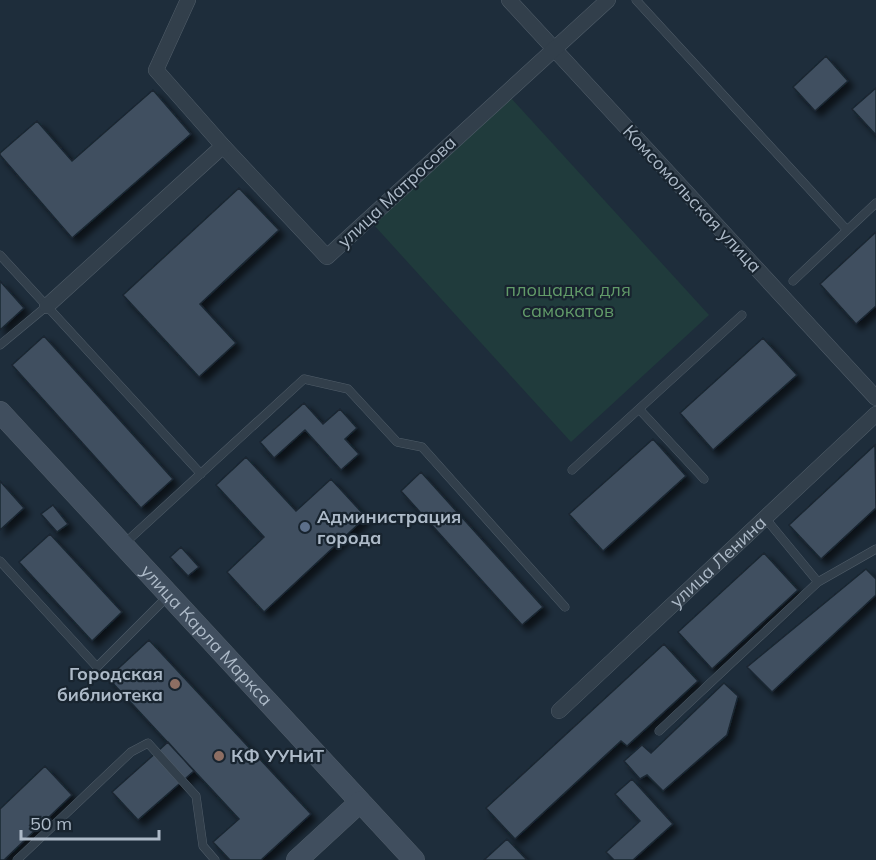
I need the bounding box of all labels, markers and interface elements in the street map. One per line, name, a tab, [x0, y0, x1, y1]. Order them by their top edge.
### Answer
street label: Комсомольская улица	[618, 120, 767, 277]
street label: улица Матросова	[333, 131, 461, 252]
park label: площадка для самокатов	[505, 278, 631, 322]
place label: Администрация города	[317, 505, 461, 549]
street label: улица Ленина	[665, 511, 771, 612]
marker: Администрация города	[298, 520, 312, 534]
street label: улица Карла Маркса	[136, 559, 278, 710]
place label: Городская библиотека	[57, 662, 163, 706]
marker: Городская библиотека	[168, 677, 182, 691]
place label: КФ УУНиТ	[231, 744, 324, 767]
marker: КФ УУНиТ	[212, 749, 226, 763]
scale bar	[21, 803, 159, 841]
text: 50 m	[30, 812, 72, 835]

